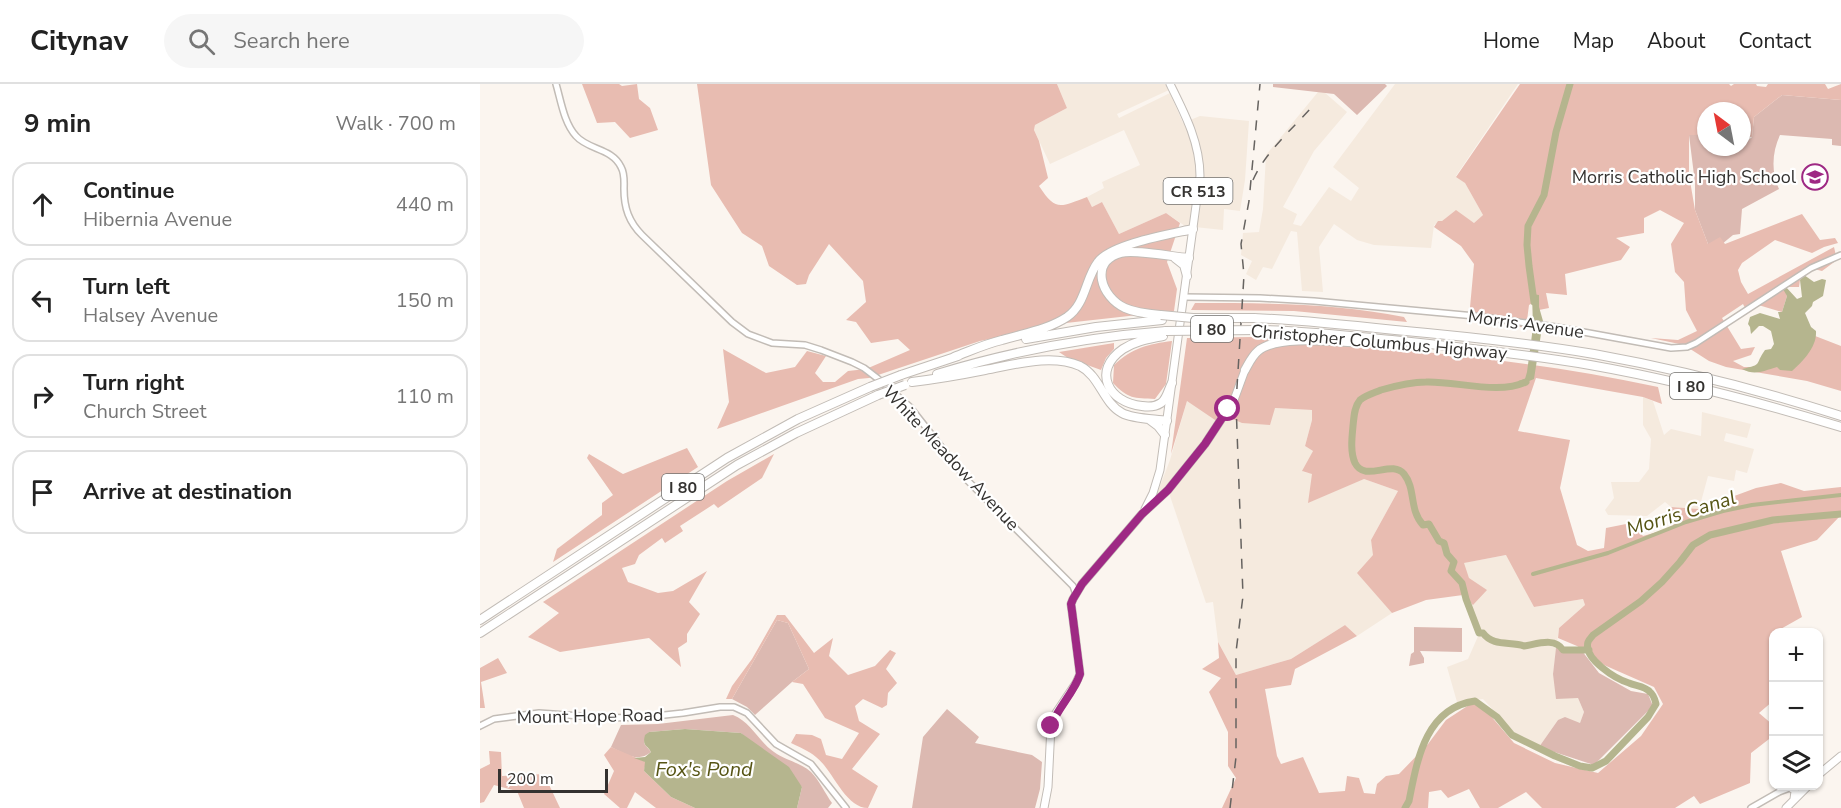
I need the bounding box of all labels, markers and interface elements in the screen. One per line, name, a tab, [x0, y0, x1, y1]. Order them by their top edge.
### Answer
search box	[164, 14, 584, 68]
text: Citynav	[30, 22, 128, 60]
icon: search	[185, 25, 218, 58]
text: Search here	[233, 26, 350, 56]
text: Home	[1483, 27, 1540, 55]
text: Map	[1573, 27, 1614, 55]
text: About	[1647, 27, 1705, 55]
text: Contact	[1738, 27, 1811, 55]
north arrow	[1697, 102, 1751, 156]
text: 9 min	[24, 106, 91, 141]
text: Walk · 700 m	[336, 110, 456, 137]
school or university icon: Morris Catholic High School	[1800, 162, 1830, 192]
place label: Morris Catholic High School	[1572, 165, 1797, 189]
text: Continue	[83, 176, 174, 206]
road number: CR 513	[1164, 178, 1232, 204]
icon: ahead	[26, 188, 59, 221]
text: 440 m	[396, 191, 454, 218]
text: Hibernia Avenue	[83, 206, 232, 233]
text: Turn left	[83, 272, 170, 302]
icon: left	[26, 284, 59, 317]
text: 150 m	[396, 287, 454, 314]
text: Halsey Avenue	[83, 302, 218, 329]
street label: Morris Avenue	[1466, 304, 1586, 344]
road number: I 80	[1191, 316, 1233, 342]
street label: Christopher Columbus Highway	[1250, 319, 1509, 365]
text: Turn right	[83, 368, 184, 398]
road number: I 80	[1670, 373, 1712, 399]
icon: right	[26, 380, 59, 413]
street label: White Meadow Avenue	[877, 380, 1025, 536]
text: 110 m	[396, 383, 454, 410]
route start	[1214, 395, 1240, 421]
text: Church Street	[83, 398, 206, 425]
road number: I 80	[662, 474, 704, 500]
icon: arrive	[26, 476, 59, 509]
text: Arrive at destination	[83, 477, 292, 507]
water label: Morris Canal	[1623, 484, 1739, 543]
map controls	[1769, 628, 1823, 790]
button: +	[1769, 628, 1823, 682]
button: −	[1769, 682, 1823, 736]
street label: Mount Hope Road	[516, 703, 664, 729]
route end	[1037, 712, 1063, 738]
button: layers	[1769, 736, 1823, 790]
water label: Fox's Pond	[655, 756, 753, 783]
scale bar	[498, 766, 608, 794]
text: 200 m	[507, 768, 554, 790]

